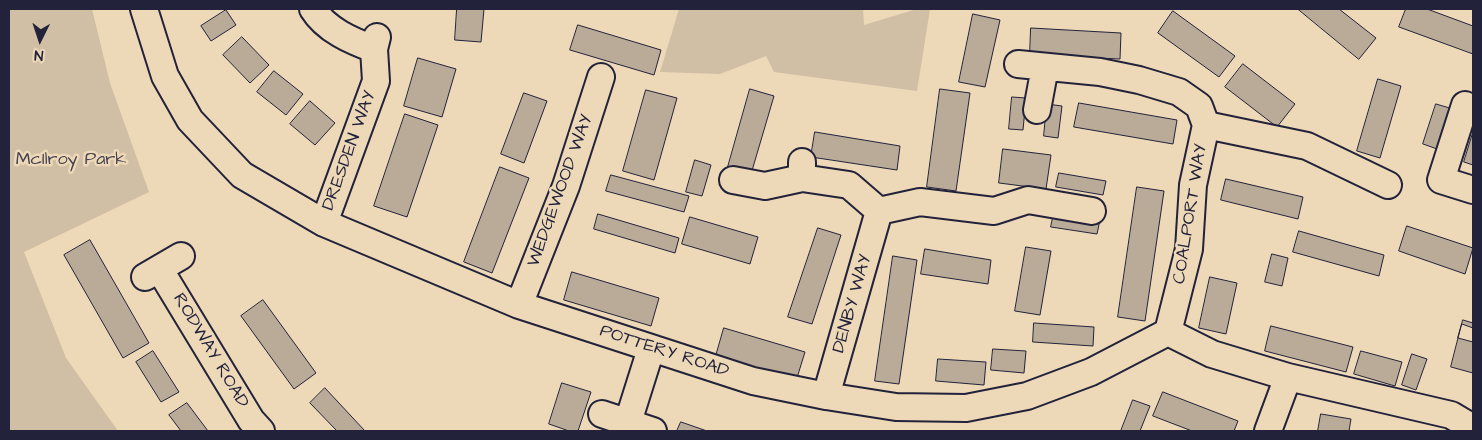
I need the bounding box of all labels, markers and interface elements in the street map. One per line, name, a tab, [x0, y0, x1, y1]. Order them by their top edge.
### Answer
north arrow	[15, 15, 65, 65]
text: N	[34, 45, 44, 65]
street label: DRESDEN WAY	[318, 88, 382, 214]
street label: WEDGEWOOD WAY	[523, 112, 599, 270]
street label: COALPORT WAY	[1169, 142, 1213, 286]
park label: McIlroy Park	[16, 149, 126, 171]
street label: DENBY WAY	[829, 252, 877, 356]
street label: RODWAY ROAD	[167, 290, 253, 412]
street label: POTTERY ROAD	[597, 321, 731, 383]

